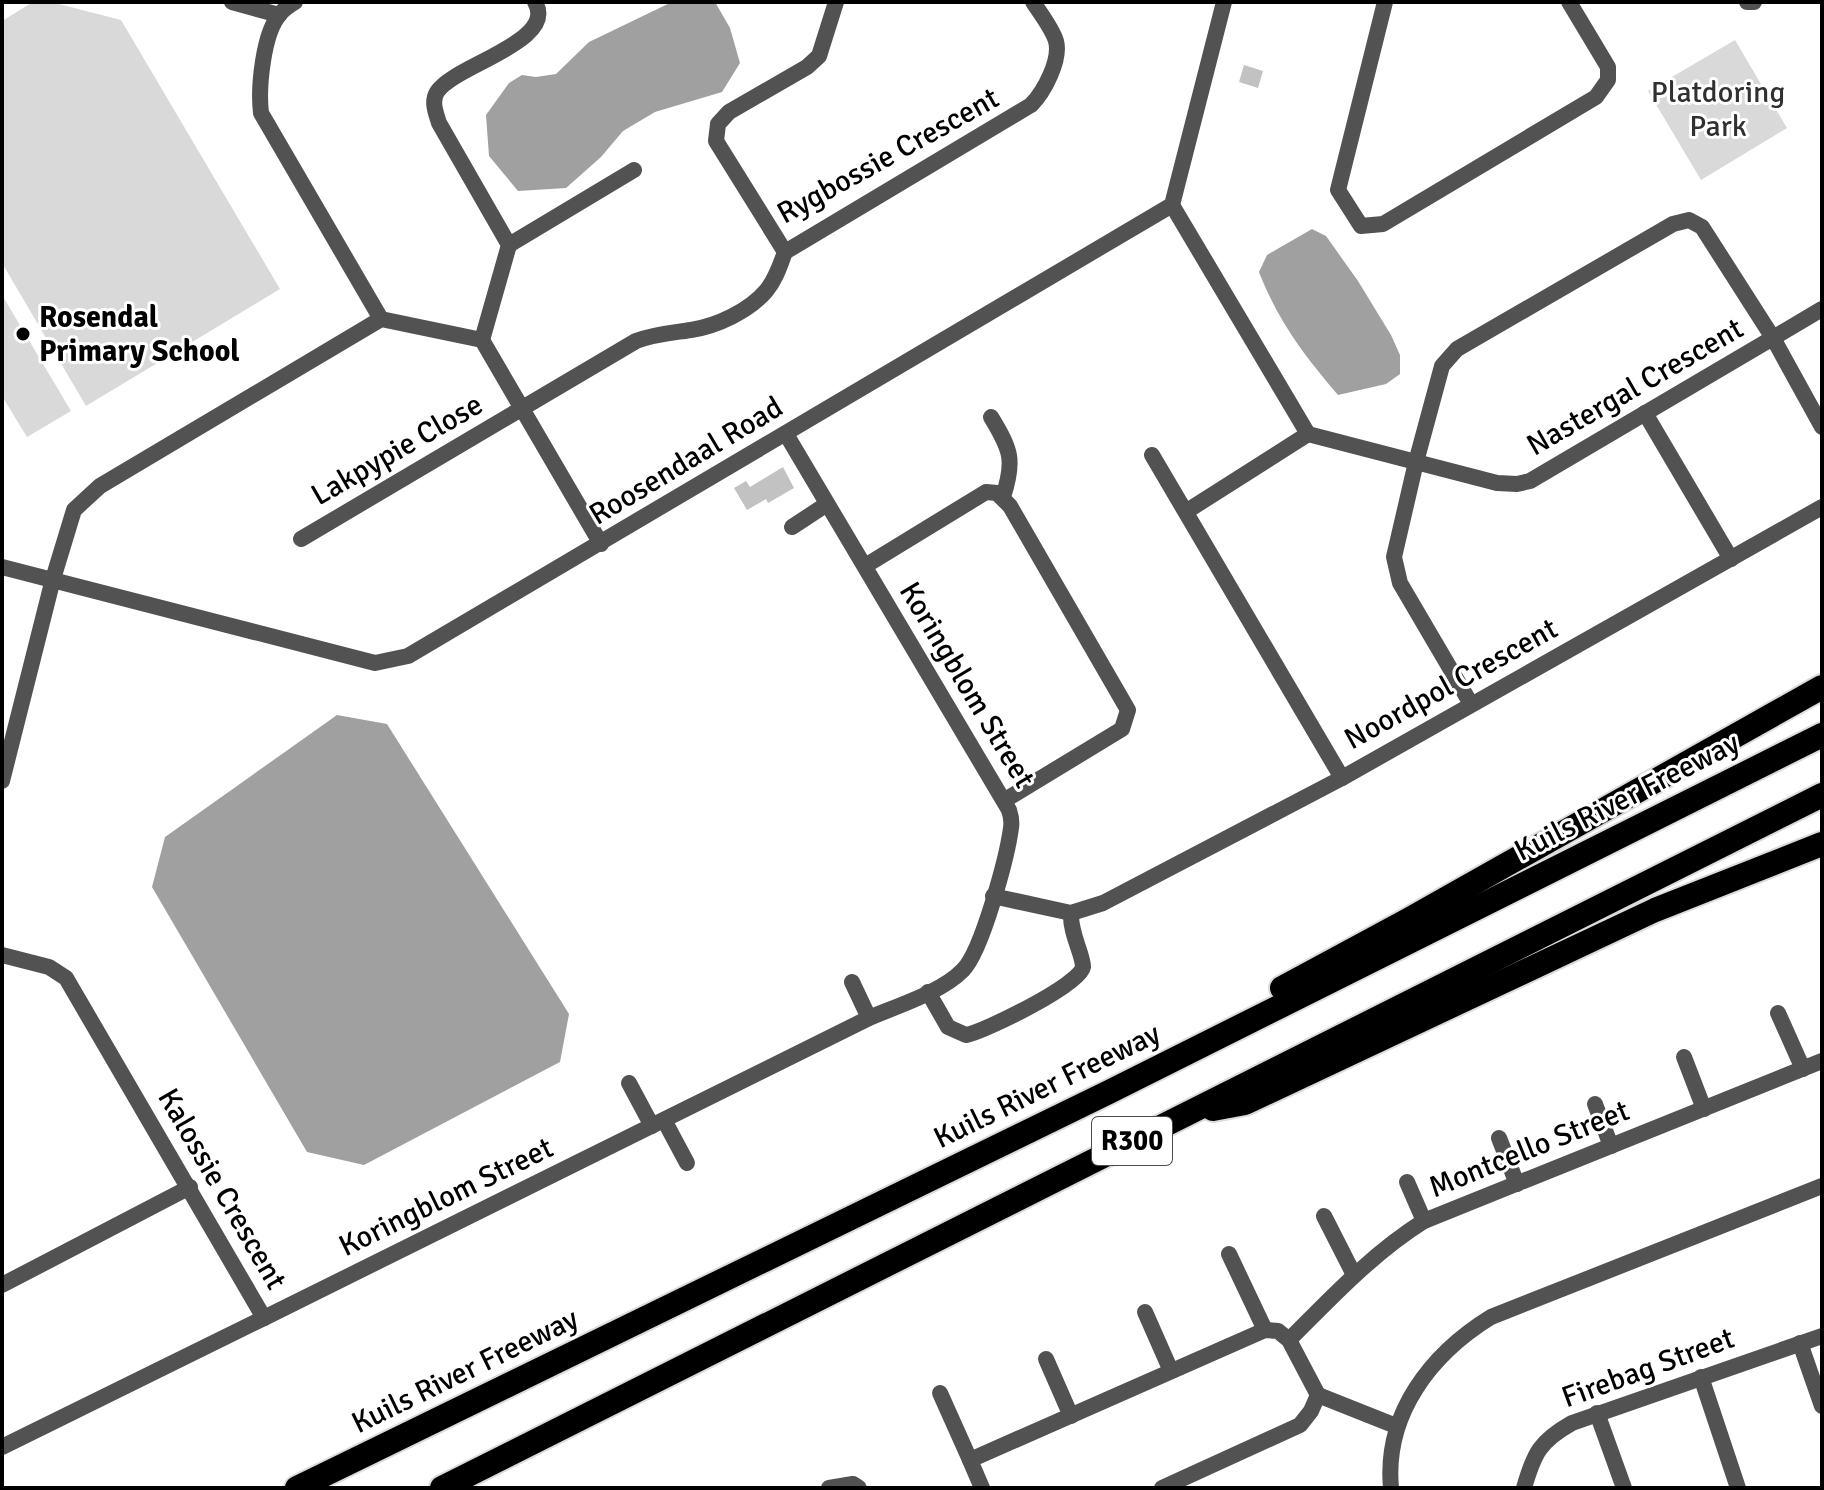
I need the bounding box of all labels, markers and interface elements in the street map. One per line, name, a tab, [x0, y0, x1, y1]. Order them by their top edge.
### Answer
park label: Platdoring Park	[1651, 74, 1785, 145]
street label: Rygbossie Crescent	[771, 80, 1005, 232]
place label: Rosendal Primary School	[39, 299, 240, 370]
street label: Nastergal Crescent	[1520, 310, 1750, 464]
marker: Rosendal Primary School	[14, 325, 32, 343]
street label: Lakpypie Close	[305, 386, 489, 514]
street label: Roosendaal Road	[582, 389, 790, 533]
street label: Koringblom Street	[891, 575, 1043, 795]
street label: Noordpol Crescent	[1338, 610, 1564, 758]
street label: Kuils River Freeway	[1508, 724, 1746, 870]
street label: Kuils River Freeway	[928, 1015, 1166, 1157]
street label: Kalossie Crescent	[150, 1082, 294, 1296]
street label: Montcello Street	[1423, 1092, 1635, 1206]
road number: R300	[1092, 1117, 1172, 1165]
street label: Koringblom Street	[333, 1129, 559, 1265]
street label: Kuils River Freeway	[346, 1300, 584, 1442]
street label: Firebag Street	[1557, 1320, 1739, 1416]

